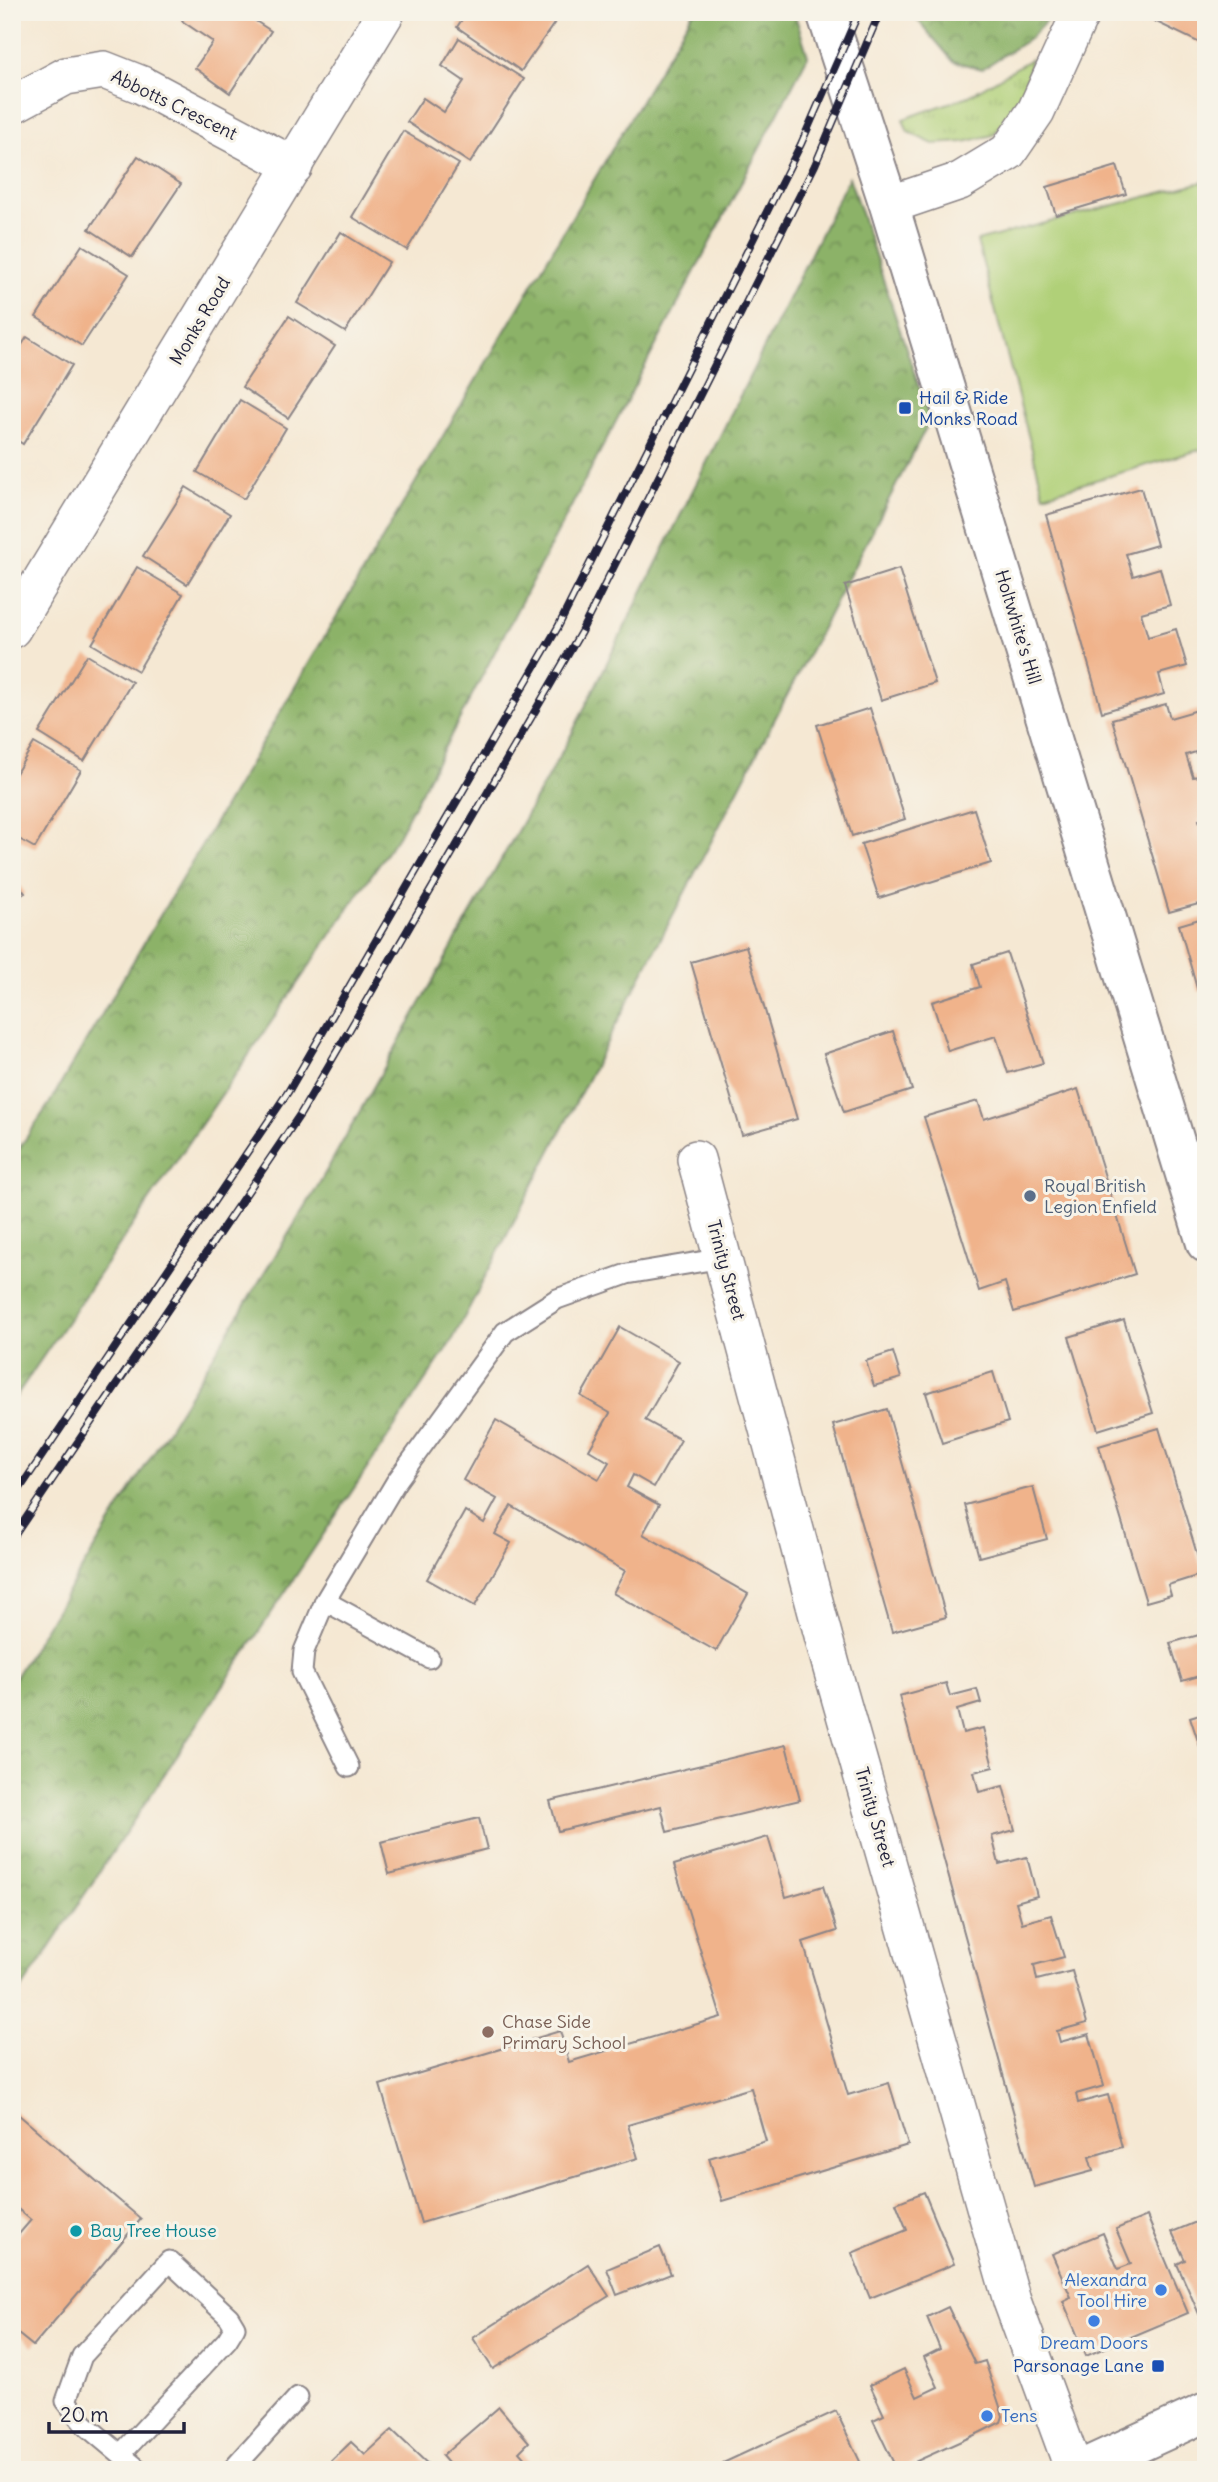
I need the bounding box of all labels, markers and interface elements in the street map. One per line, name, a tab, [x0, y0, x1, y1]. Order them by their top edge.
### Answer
street label: Abbotts Crescent	[107, 64, 241, 145]
street label: Monks Road	[164, 272, 235, 369]
place label: Hail & Ride Monks Road	[919, 386, 1018, 430]
marker: Hail & Ride Monks Road	[897, 400, 913, 416]
street label: Holtwhite's Hill	[990, 567, 1047, 687]
place label: Royal British Legion Enfield	[1044, 1174, 1157, 1218]
marker: Royal British Legion Enfield	[1022, 1188, 1038, 1204]
street label: Trinity Street	[702, 1217, 751, 1322]
street label: Trinity Street	[850, 1764, 901, 1869]
place label: Chase Side Primary School	[502, 2010, 626, 2054]
marker: Chase Side Primary School	[480, 2024, 496, 2040]
place label: Bay Tree House	[90, 2219, 217, 2242]
marker: Bay Tree House	[68, 2223, 84, 2239]
place label: Alexandra Tool Hire	[1064, 2268, 1147, 2312]
marker: Alexandra Tool Hire	[1153, 2282, 1169, 2298]
marker: Dream Doors	[1086, 2313, 1102, 2329]
place label: Dream Doors	[1040, 2331, 1148, 2354]
place label: Parsonage Lane	[1013, 2354, 1144, 2377]
marker: Parsonage Lane	[1150, 2358, 1166, 2374]
scale bar	[49, 2391, 184, 2435]
text: 20 m	[60, 2401, 109, 2428]
place label: Tens	[1001, 2404, 1037, 2427]
marker: Tens	[979, 2408, 995, 2424]

